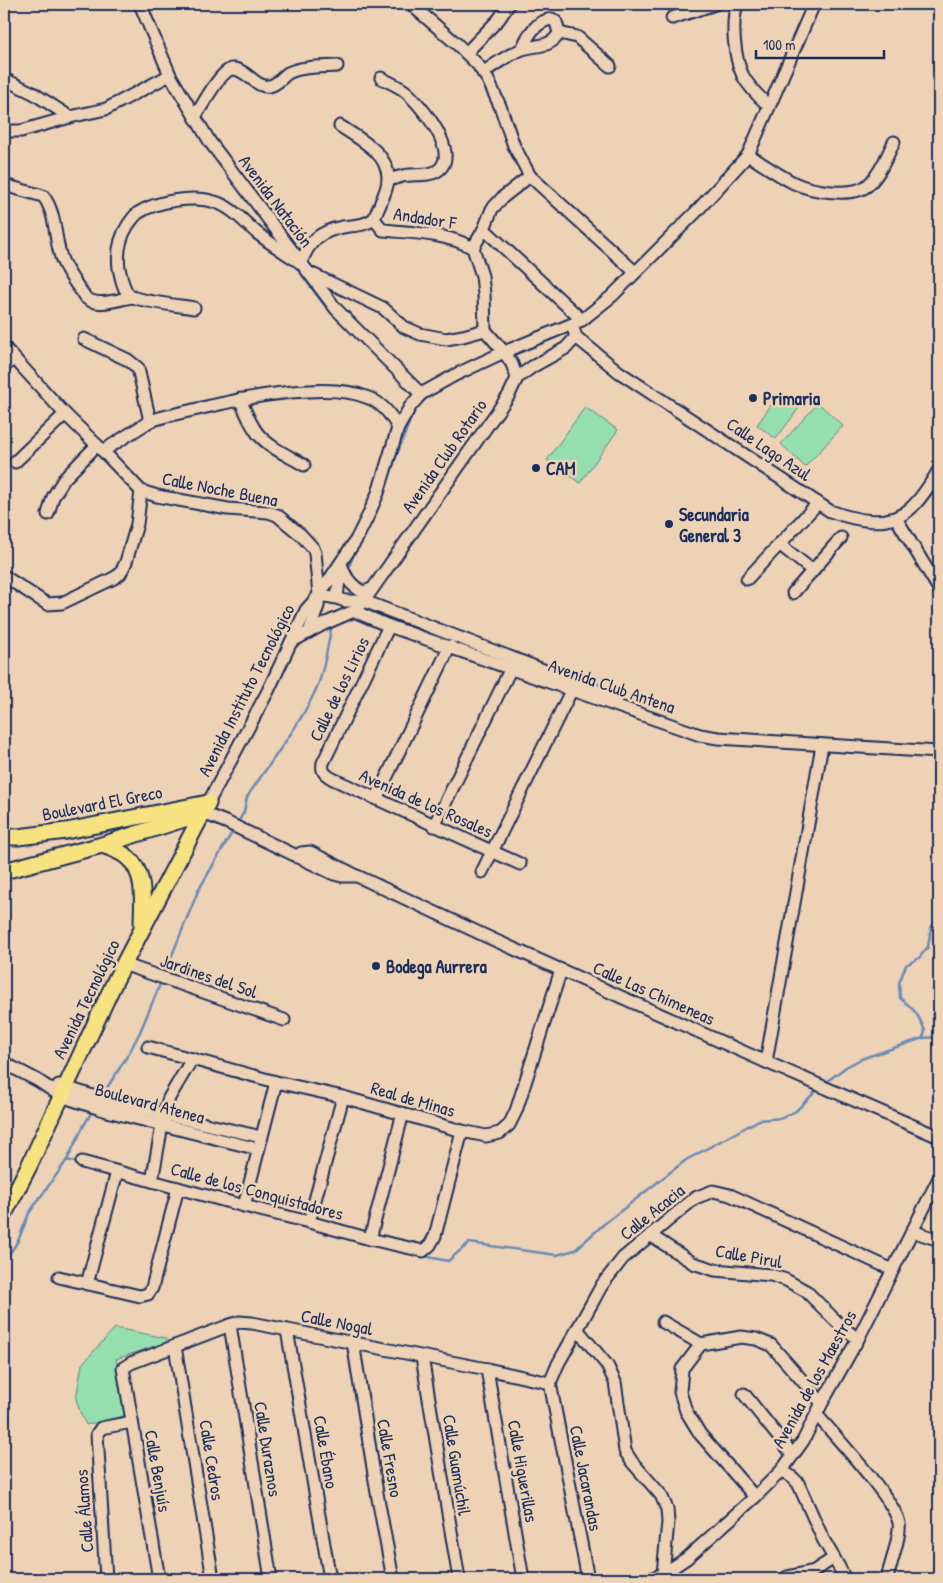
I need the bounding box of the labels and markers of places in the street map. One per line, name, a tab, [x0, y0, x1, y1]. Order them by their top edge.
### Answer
place label: Primaria	[763, 386, 821, 411]
marker: Primaria	[747, 392, 759, 404]
place label: CAM	[546, 456, 576, 481]
marker: CAM	[530, 462, 542, 474]
place label: Secundaria General 3	[679, 502, 750, 548]
marker: Secundaria General 3	[663, 518, 675, 530]
place label: Bodega Aurrera	[386, 954, 488, 980]
marker: Bodega Aurrera	[370, 960, 382, 972]

